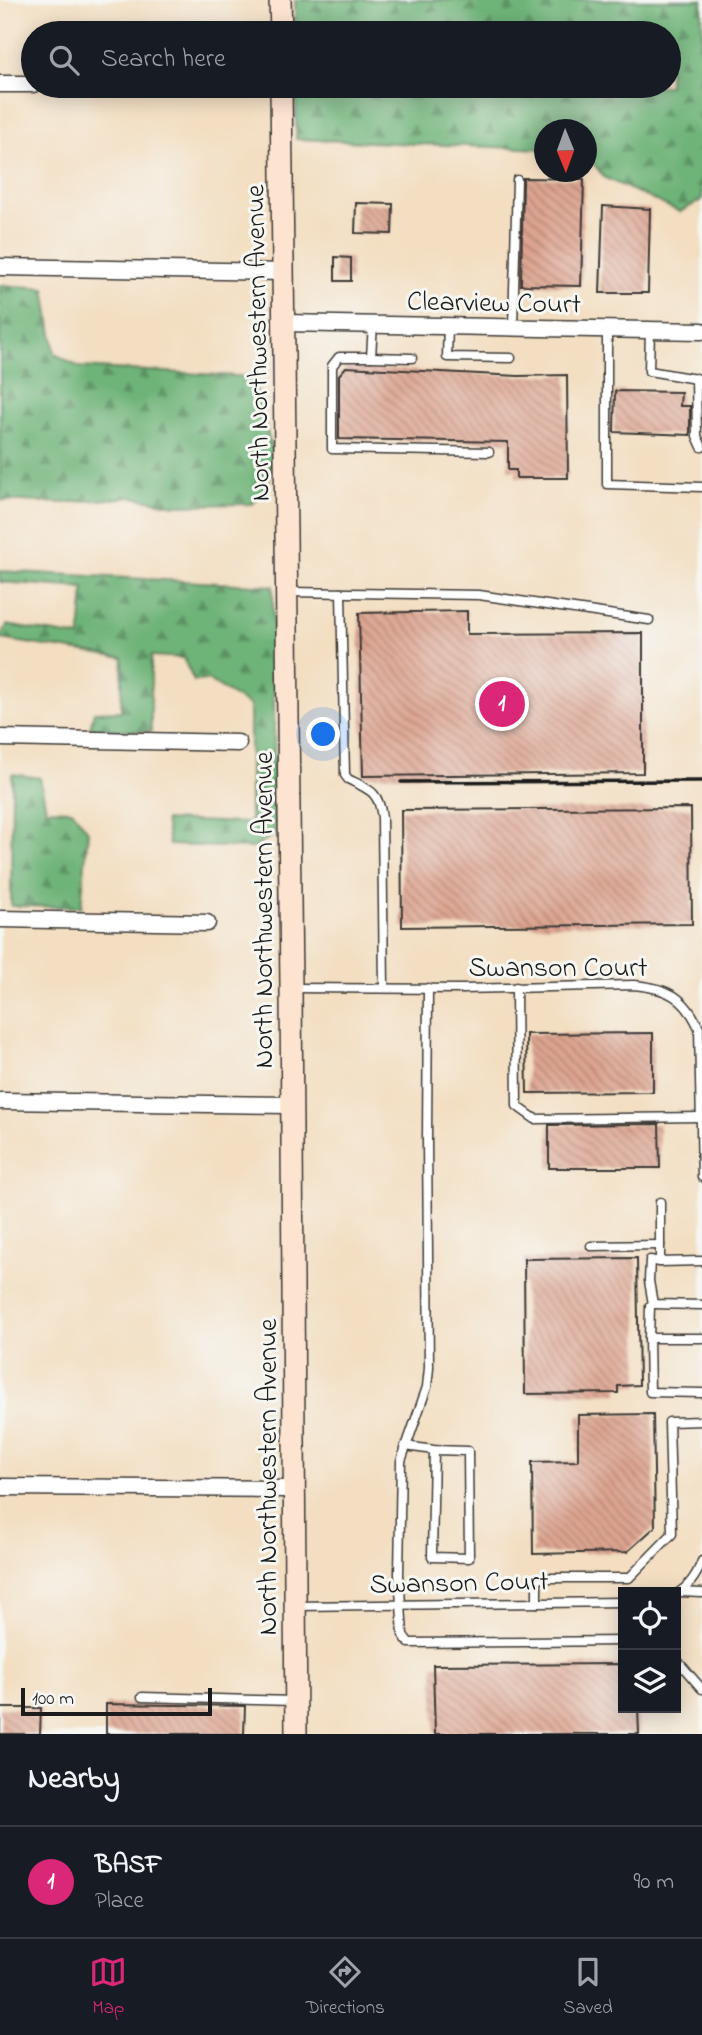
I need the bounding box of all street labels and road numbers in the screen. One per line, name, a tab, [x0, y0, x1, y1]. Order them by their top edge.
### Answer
street label: North Northwestern Avenue	[236, 184, 283, 502]
street label: Clearview Court	[407, 282, 581, 327]
street label: North Northwestern Avenue	[245, 751, 286, 1069]
street label: Swanson Court	[469, 949, 647, 990]
street label: North Northwestern Avenue	[249, 1318, 290, 1636]
street label: Swanson Court	[369, 1562, 549, 1607]

